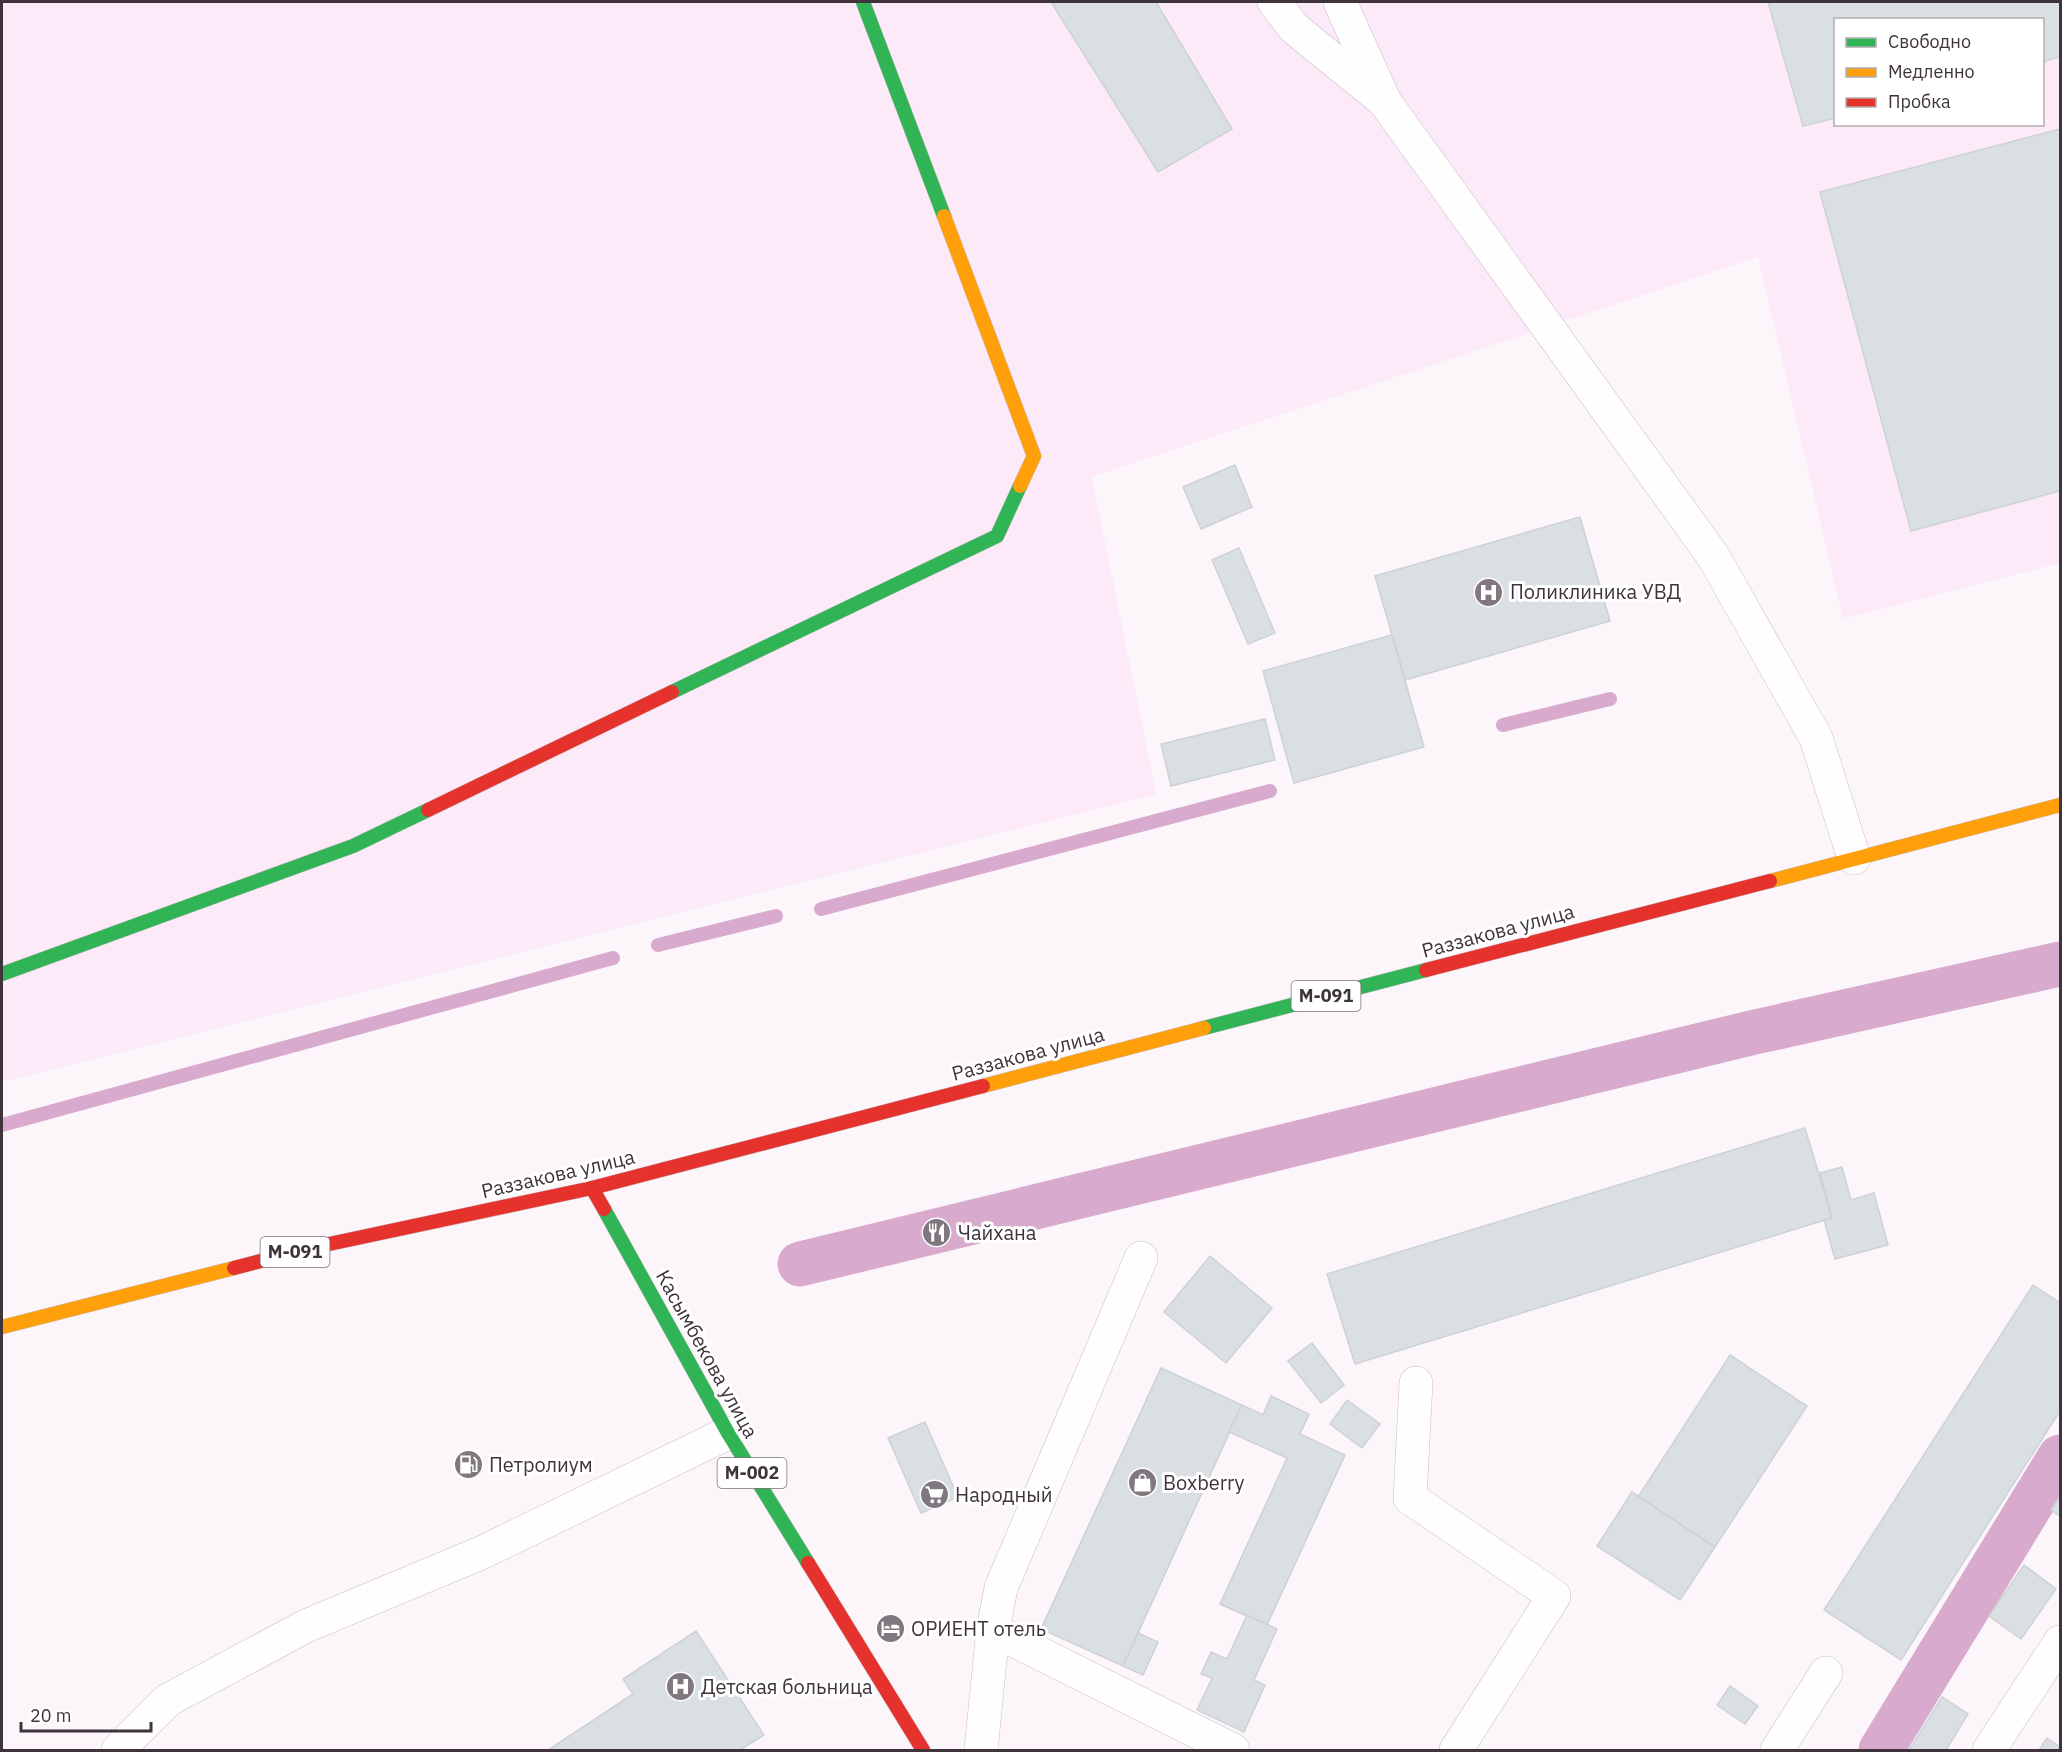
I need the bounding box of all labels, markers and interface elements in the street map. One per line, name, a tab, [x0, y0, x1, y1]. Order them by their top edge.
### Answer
legend	[1834, 18, 2044, 126]
text: Свободно	[1888, 30, 1971, 53]
text: Медленно	[1888, 60, 1975, 83]
text: Пробка	[1888, 90, 1951, 113]
hospital icon: Поликлиника УВД	[1473, 576, 1505, 608]
place label: Поликлиника УВД	[1510, 578, 1681, 605]
street label: Раззакова улица	[1419, 897, 1577, 964]
road number: М-091	[1292, 981, 1360, 1011]
street label: Раззакова улица	[949, 1020, 1107, 1087]
street label: Раззакова улица	[478, 1143, 638, 1204]
restaurant icon: Чайхана	[921, 1217, 953, 1249]
place label: Чайхана	[958, 1219, 1037, 1246]
road number: М-091	[260, 1237, 330, 1267]
street label: Касымбекова улица	[650, 1265, 765, 1443]
fuel station icon: Петролиум	[452, 1449, 484, 1481]
place label: Петролиум	[489, 1451, 593, 1478]
road number: M-002	[718, 1458, 786, 1488]
shop icon: Boxberry	[1126, 1467, 1158, 1499]
place label: Boxberry	[1163, 1469, 1245, 1496]
supermarket icon: Народный	[918, 1479, 950, 1511]
place label: Народный	[955, 1481, 1053, 1508]
hotel icon: ОРИЕНТ отель	[874, 1613, 906, 1645]
place label: ОРИЕНТ отель	[911, 1615, 1046, 1642]
hospital icon: Детская больница	[664, 1671, 696, 1703]
place label: Детская больница	[701, 1673, 873, 1700]
scale bar	[21, 1695, 152, 1733]
text: 20 m	[30, 1704, 72, 1727]

